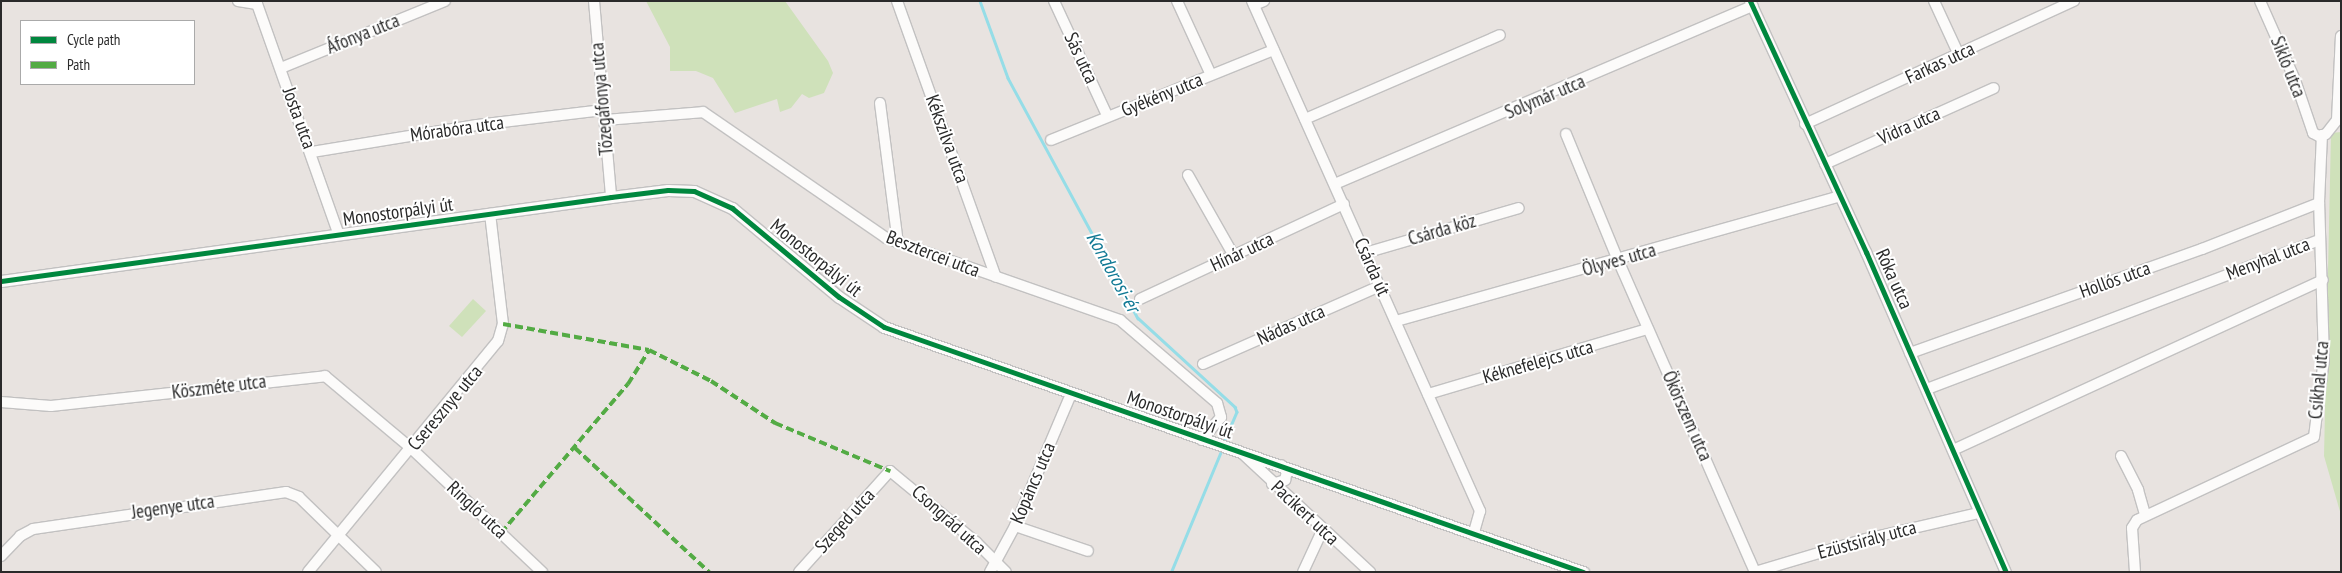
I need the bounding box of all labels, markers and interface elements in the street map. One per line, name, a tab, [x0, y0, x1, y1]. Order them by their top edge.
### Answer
street label: Áfonya utca	[323, 9, 403, 59]
legend	[20, 20, 195, 85]
street label: Sás utca	[1059, 29, 1103, 87]
text: Cycle path	[67, 30, 120, 49]
street label: Sikló utca	[2265, 33, 2311, 101]
street label: Farkas utca	[1902, 37, 1978, 89]
street label: Tőzegáfonya utca	[586, 42, 618, 156]
text: Path	[67, 55, 90, 74]
street label: Gyékény utca	[1118, 68, 1206, 122]
street label: Solymár utca	[1502, 70, 1588, 124]
street label: Josta utca	[277, 84, 321, 152]
street label: Kékszilva utca	[920, 92, 974, 186]
street label: Vidra utca	[1874, 102, 1944, 150]
street label: Mórabóra utca	[409, 111, 505, 147]
street label: Monostorpályi út	[342, 193, 454, 231]
street label: Csárda köz	[1405, 209, 1479, 251]
street label: Monostorpályi út	[766, 214, 866, 302]
street label: Besztercei utca	[883, 226, 983, 282]
water label: Kondorosi-ér	[1081, 227, 1145, 317]
street label: Hínár utca	[1207, 227, 1277, 277]
street label: Menyhal utca	[2223, 233, 2313, 285]
street label: Csárda út	[1349, 234, 1395, 300]
street label: Ölyves utca	[1580, 239, 1658, 281]
street label: Róka utca	[1871, 245, 1917, 313]
street label: Hollós utca	[2077, 257, 2153, 303]
street label: Nádas utca	[1254, 300, 1328, 350]
street label: Kéknefelejcs utca	[1480, 335, 1596, 389]
street label: Csíkhal utca	[2304, 340, 2334, 420]
street label: Cseresznye utca	[403, 361, 487, 455]
street label: Ökörszem utca	[1657, 368, 1717, 464]
street label: Köszméte utca	[170, 370, 268, 404]
street label: Monostorpályi út	[1124, 386, 1236, 444]
street label: Kopáncs utca	[1006, 439, 1060, 527]
street label: Ringló utca	[442, 476, 512, 544]
street label: Pacikert utca	[1266, 476, 1344, 550]
street label: Csongrád utca	[907, 481, 991, 559]
street label: Szeged utca	[810, 484, 880, 558]
street label: Jegenye utca	[130, 490, 216, 524]
street label: Ezüstsirály utca	[1815, 516, 1919, 564]

